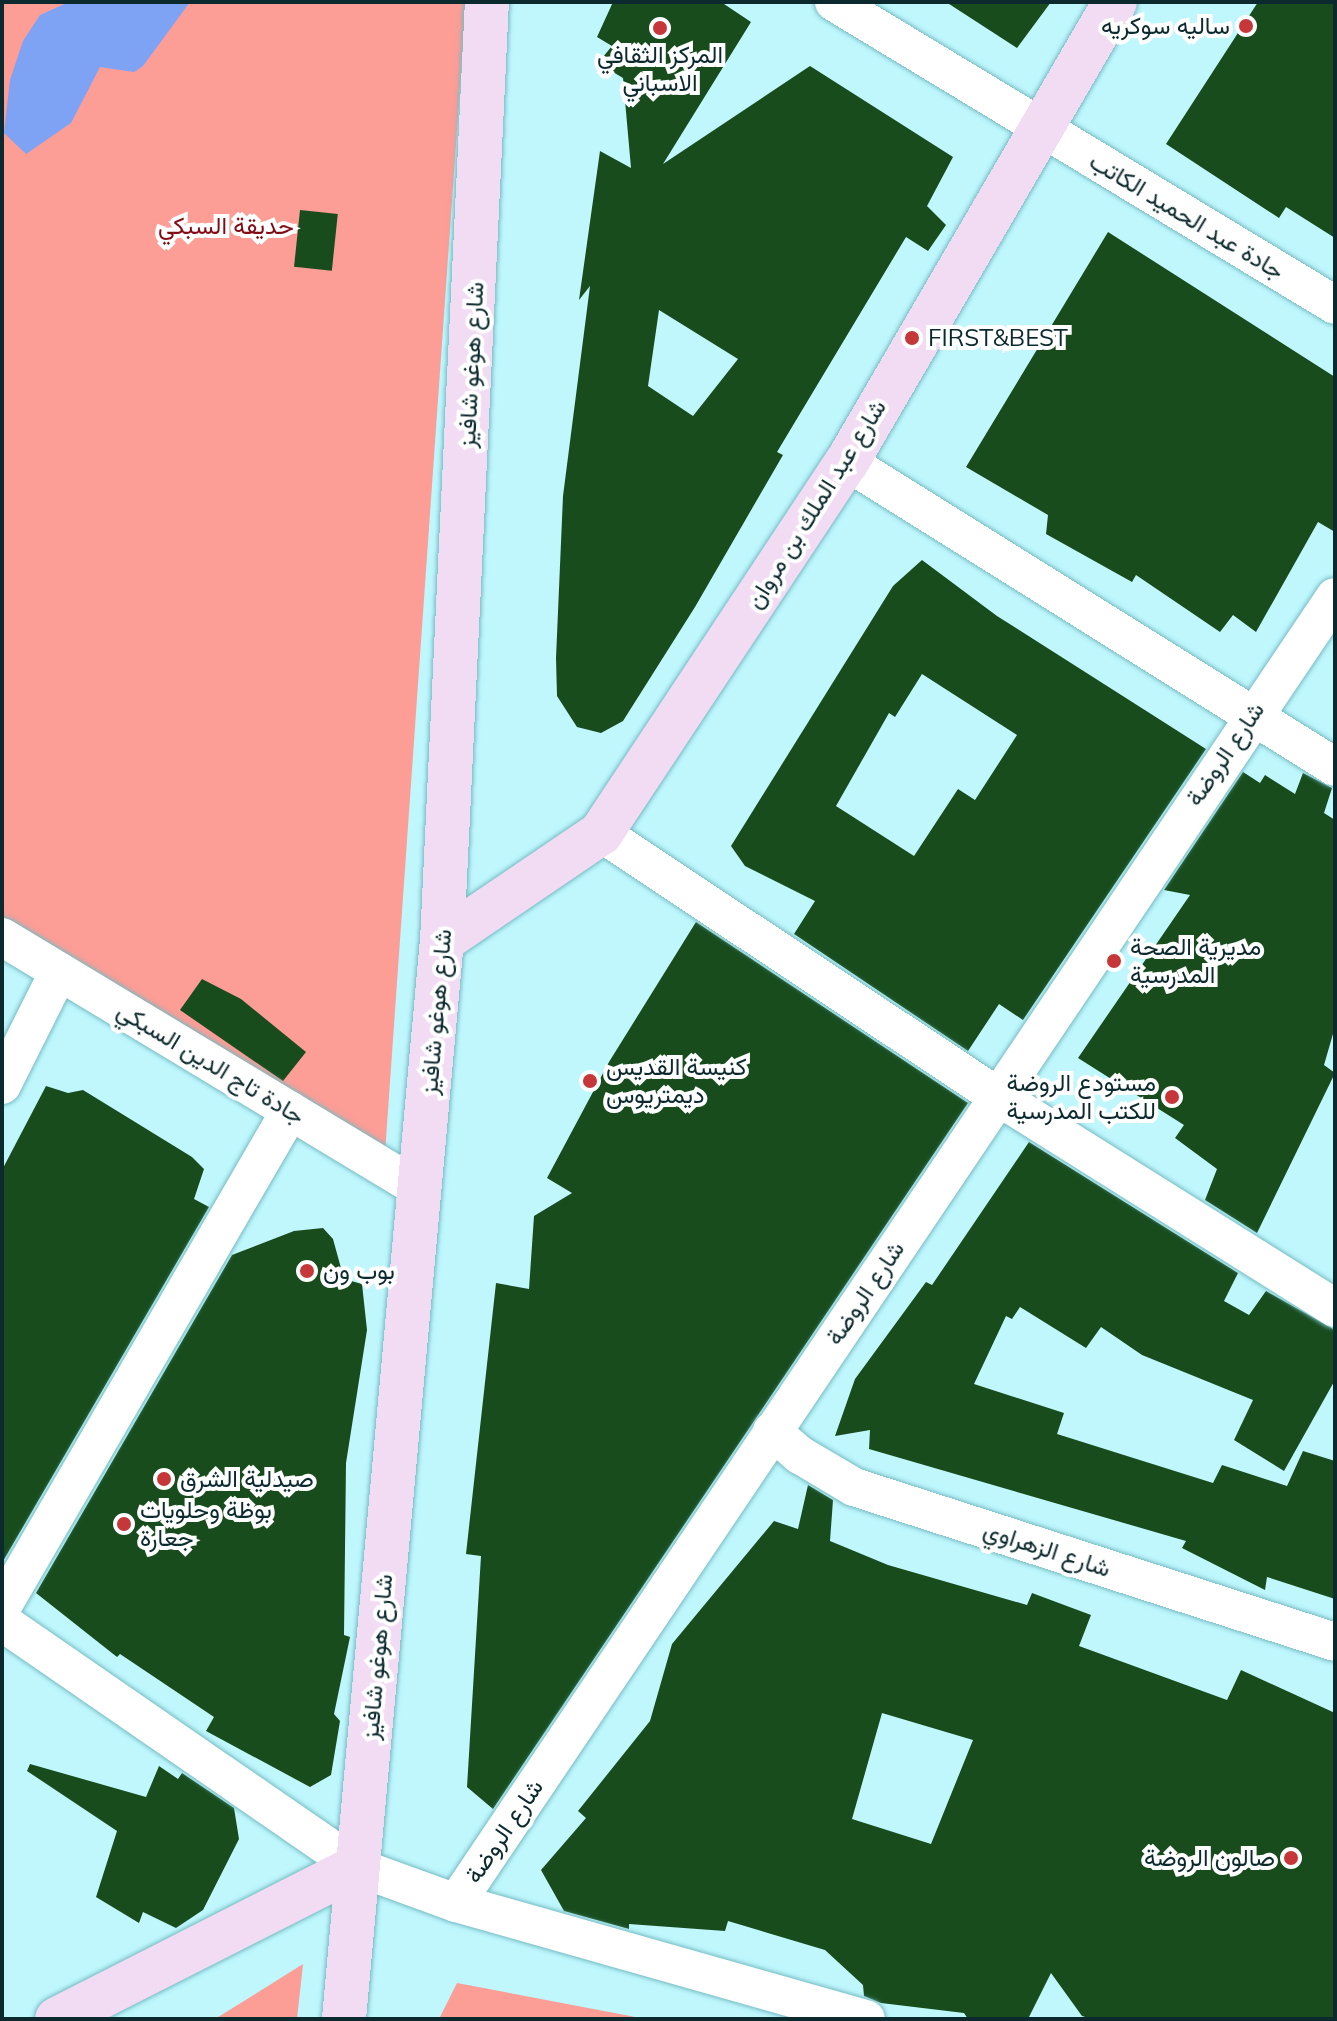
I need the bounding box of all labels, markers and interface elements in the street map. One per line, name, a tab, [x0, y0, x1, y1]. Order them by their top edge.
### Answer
place label: ساليه سوكريه	[1101, 12, 1230, 40]
marker: ساليه سوكريه	[1237, 17, 1255, 35]
marker: المركز الثقافي الاسباني	[651, 19, 669, 37]
place label: المركز الثقافي الاسباني	[597, 41, 723, 97]
street label: جادة عبد الحميد الكاتب	[1084, 146, 1290, 286]
park label: حديقة السبكي	[158, 212, 294, 240]
street label: شارع هوغو شافيز	[452, 281, 490, 449]
place label: FIRST&BEST	[928, 324, 1068, 352]
marker: FIRST&BEST	[903, 329, 921, 347]
street label: شارع عبد الملك بن مروان	[740, 394, 892, 614]
street label: شارع الروضة	[1180, 697, 1270, 811]
street label: شارع هوغو شافيز	[414, 928, 458, 1096]
place label: مديرية الصحة المدرسية	[1130, 933, 1261, 989]
marker: مديرية الصحة المدرسية	[1105, 952, 1123, 970]
street label: جادة تاج الدين السبكي	[112, 996, 310, 1130]
place label: كنيسة القديس ديمتريوس	[606, 1053, 747, 1109]
place label: مستودع الروضة للكتب المدرسية	[1006, 1069, 1156, 1125]
marker: كنيسة القديس ديمتريوس	[581, 1072, 599, 1090]
marker: مستودع الروضة للكتب المدرسية	[1163, 1088, 1181, 1106]
street label: شارع الروضة	[820, 1236, 910, 1350]
place label: بوب ون	[323, 1257, 395, 1285]
marker: بوب ون	[298, 1262, 316, 1280]
place label: صيدلية الشرق	[180, 1465, 314, 1493]
marker: صيدلية الشرق	[155, 1470, 173, 1488]
place label: بوظة وحلويات جعارة	[140, 1496, 272, 1552]
marker: بوظة وحلويات جعارة	[115, 1515, 133, 1533]
street label: شارع الزهراوي	[980, 1515, 1114, 1583]
street label: شارع هوغو شافيز	[355, 1573, 399, 1741]
street label: شارع الروضة	[459, 1774, 549, 1888]
place label: صالون الروضة	[1144, 1844, 1275, 1872]
marker: صالون الروضة	[1282, 1849, 1300, 1867]

